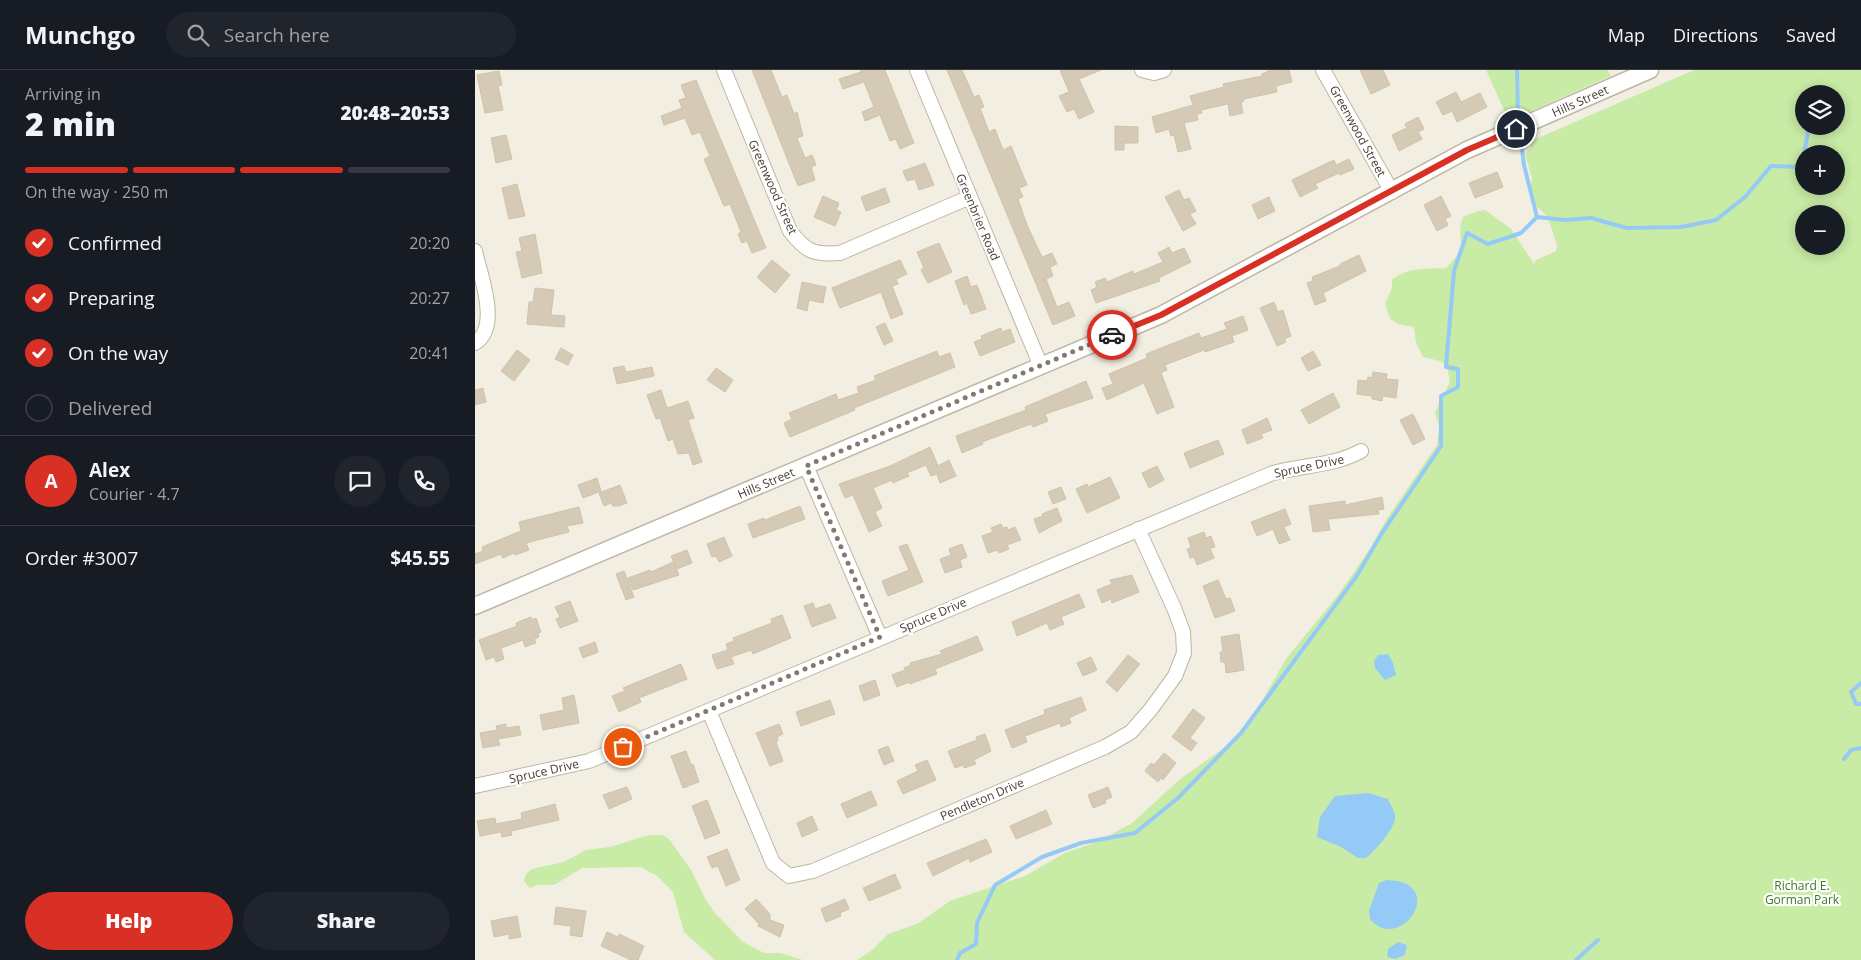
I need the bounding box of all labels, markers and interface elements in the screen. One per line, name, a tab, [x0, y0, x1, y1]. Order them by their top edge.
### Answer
search box	[166, 12, 516, 57]
text: Munchgo	[25, 18, 136, 51]
icon: search	[184, 21, 212, 49]
text: Search here	[224, 22, 330, 48]
text: Map	[1608, 23, 1645, 47]
text: Directions	[1673, 23, 1758, 47]
text: Saved	[1786, 23, 1836, 47]
street label: Hills Street	[1549, 81, 1611, 121]
street label: Greenwood Street	[1326, 82, 1390, 180]
text: Arriving in	[25, 83, 101, 105]
map controls	[1795, 85, 1845, 255]
button: layers	[1795, 85, 1845, 135]
text: 20:48–20:53	[340, 100, 450, 126]
text: 2 min	[25, 102, 116, 145]
pin	[1495, 108, 1537, 150]
icon: home	[1502, 115, 1530, 143]
street label: Greenwood Street	[744, 137, 802, 237]
button: +	[1795, 145, 1845, 195]
street label: Greenbrier Road	[952, 171, 1004, 263]
text: On the way · 250 m	[25, 181, 168, 203]
button: −	[1795, 205, 1845, 255]
icon: check	[25, 229, 53, 257]
text: Confirmed	[68, 230, 162, 256]
text: 20:20	[409, 232, 450, 254]
icon: check	[25, 284, 53, 312]
text: Preparing	[68, 285, 155, 311]
text: 20:27	[409, 287, 450, 309]
courier	[1087, 310, 1137, 360]
icon: car	[1098, 321, 1126, 349]
icon: check	[25, 339, 53, 367]
text: On the way	[68, 340, 168, 366]
text: 20:41	[409, 342, 450, 364]
text: Delivered	[68, 395, 152, 421]
street label: Spruce Drive	[1272, 450, 1346, 482]
button: chat	[334, 455, 386, 507]
button: phone	[398, 455, 450, 507]
text: Alex	[89, 457, 130, 483]
street label: Hills Street	[735, 463, 797, 503]
text: A	[44, 468, 58, 494]
text: Courier · 4.7	[89, 483, 180, 505]
text: Order #3007	[25, 545, 138, 571]
text: $45.55	[390, 545, 450, 571]
street label: Spruce Drive	[897, 593, 969, 637]
pin	[602, 726, 644, 768]
icon: bag	[609, 733, 637, 761]
street label: Spruce Drive	[507, 755, 581, 787]
street label: Pendleton Drive	[937, 774, 1027, 824]
park label: Richard E. Gorman Park	[1765, 877, 1840, 908]
button: Help	[25, 892, 233, 950]
button: Share	[243, 892, 450, 950]

